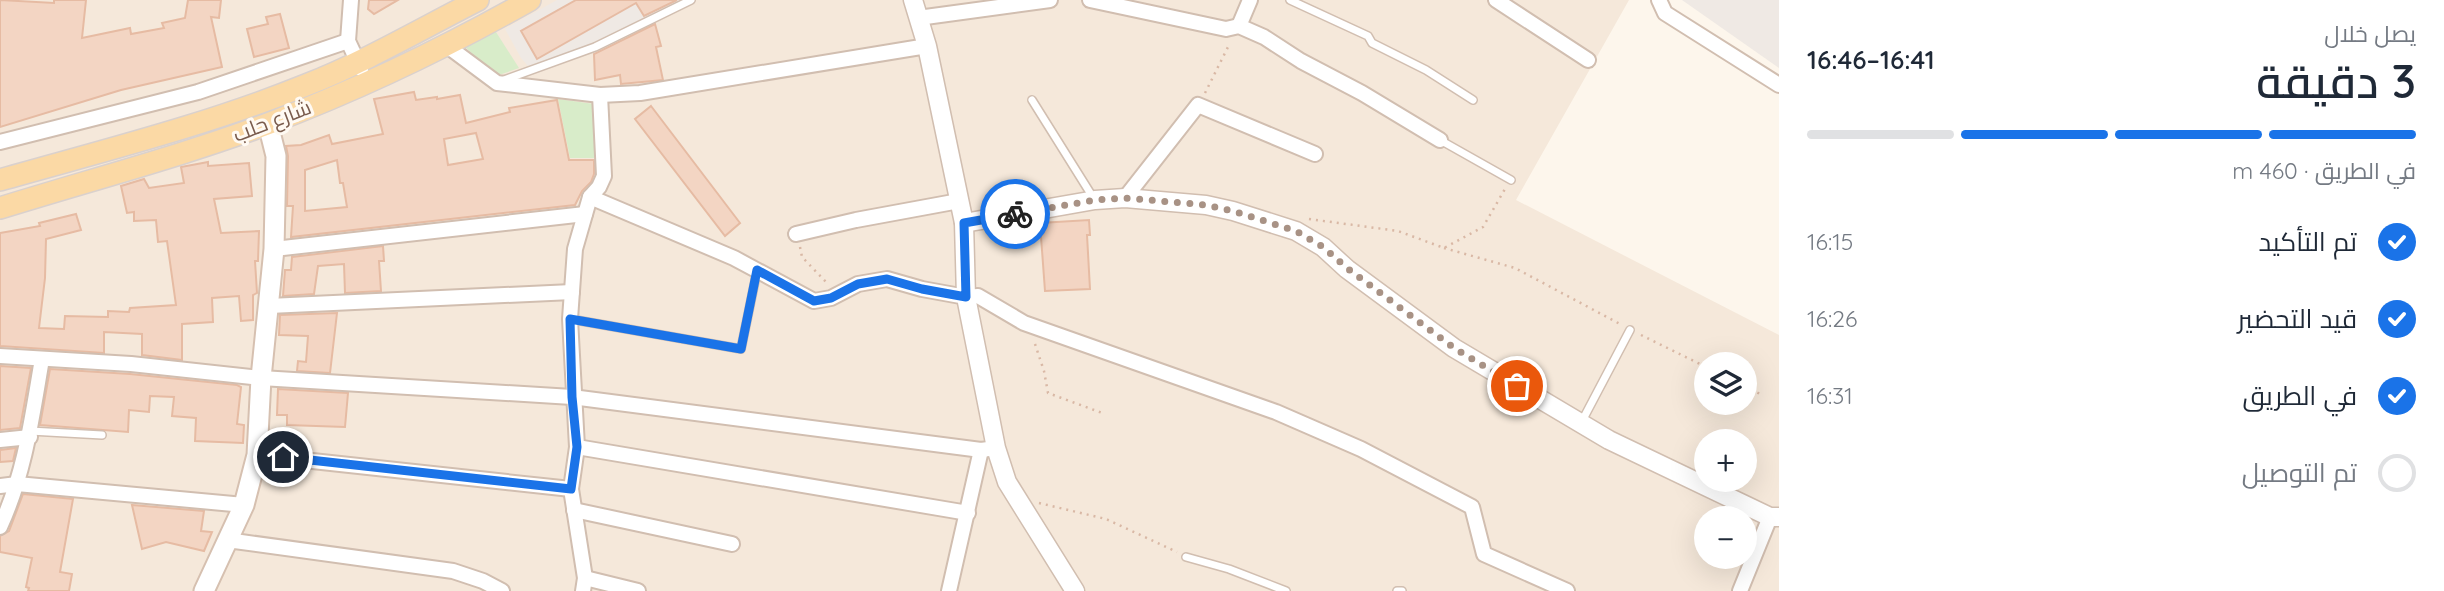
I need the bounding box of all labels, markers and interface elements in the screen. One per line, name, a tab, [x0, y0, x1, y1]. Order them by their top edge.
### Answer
text: يصل خلال	[2324, 19, 2416, 48]
text: 16:41–16:46	[1807, 43, 1935, 76]
text: 3 دقيقة	[2256, 52, 2416, 110]
street label: شارع حلب	[229, 93, 315, 149]
text: في الطريق · 460 m	[2232, 156, 2416, 185]
courier	[980, 179, 1050, 249]
icon: bike	[996, 195, 1034, 233]
icon: check	[2378, 223, 2416, 261]
text: تم التأكيد	[2259, 225, 2357, 258]
text: 16:15	[1807, 227, 1853, 256]
icon: check	[2378, 300, 2416, 338]
text: قيد التحضير	[2237, 302, 2357, 335]
text: 16:26	[1807, 304, 1857, 333]
map controls	[1694, 352, 1757, 569]
button: layers	[1694, 352, 1757, 415]
pin	[1487, 356, 1547, 416]
icon: bag	[1498, 367, 1536, 405]
icon: check	[2378, 377, 2416, 415]
text: في الطريق	[2243, 379, 2357, 412]
text: 16:31	[1807, 381, 1853, 410]
pin	[253, 427, 313, 487]
button: +	[1694, 429, 1757, 492]
icon: home	[264, 438, 302, 476]
text: تم التوصيل	[2242, 456, 2357, 489]
button: −	[1694, 506, 1757, 569]

